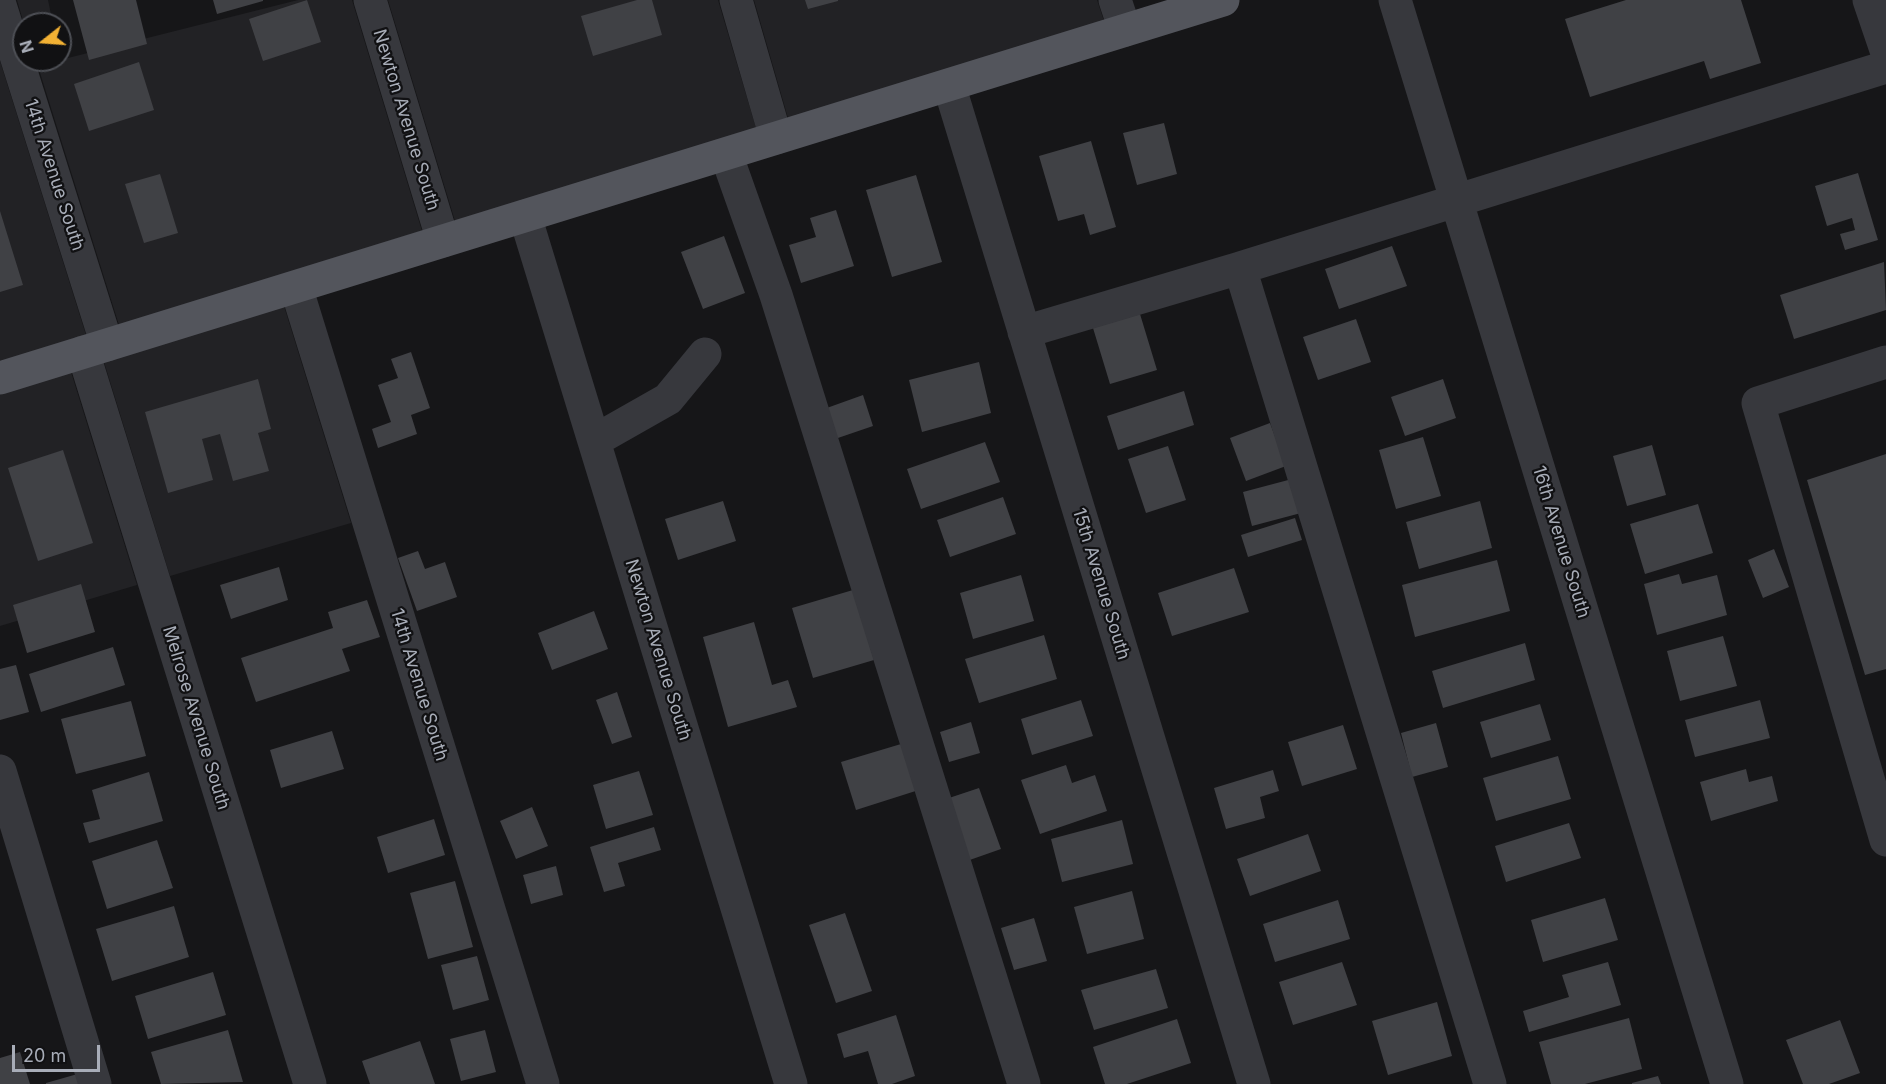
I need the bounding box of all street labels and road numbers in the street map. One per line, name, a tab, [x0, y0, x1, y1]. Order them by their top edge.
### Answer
street label: Newton Avenue South	[368, 27, 444, 213]
street label: 14th Avenue South	[19, 96, 89, 254]
street label: 16th Avenue South	[1528, 463, 1594, 621]
street label: 15th Avenue South	[1068, 505, 1134, 663]
street label: Newton Avenue South	[620, 557, 696, 743]
street label: 14th Avenue South	[386, 606, 452, 764]
street label: Melrose Avenue South	[158, 623, 234, 813]

